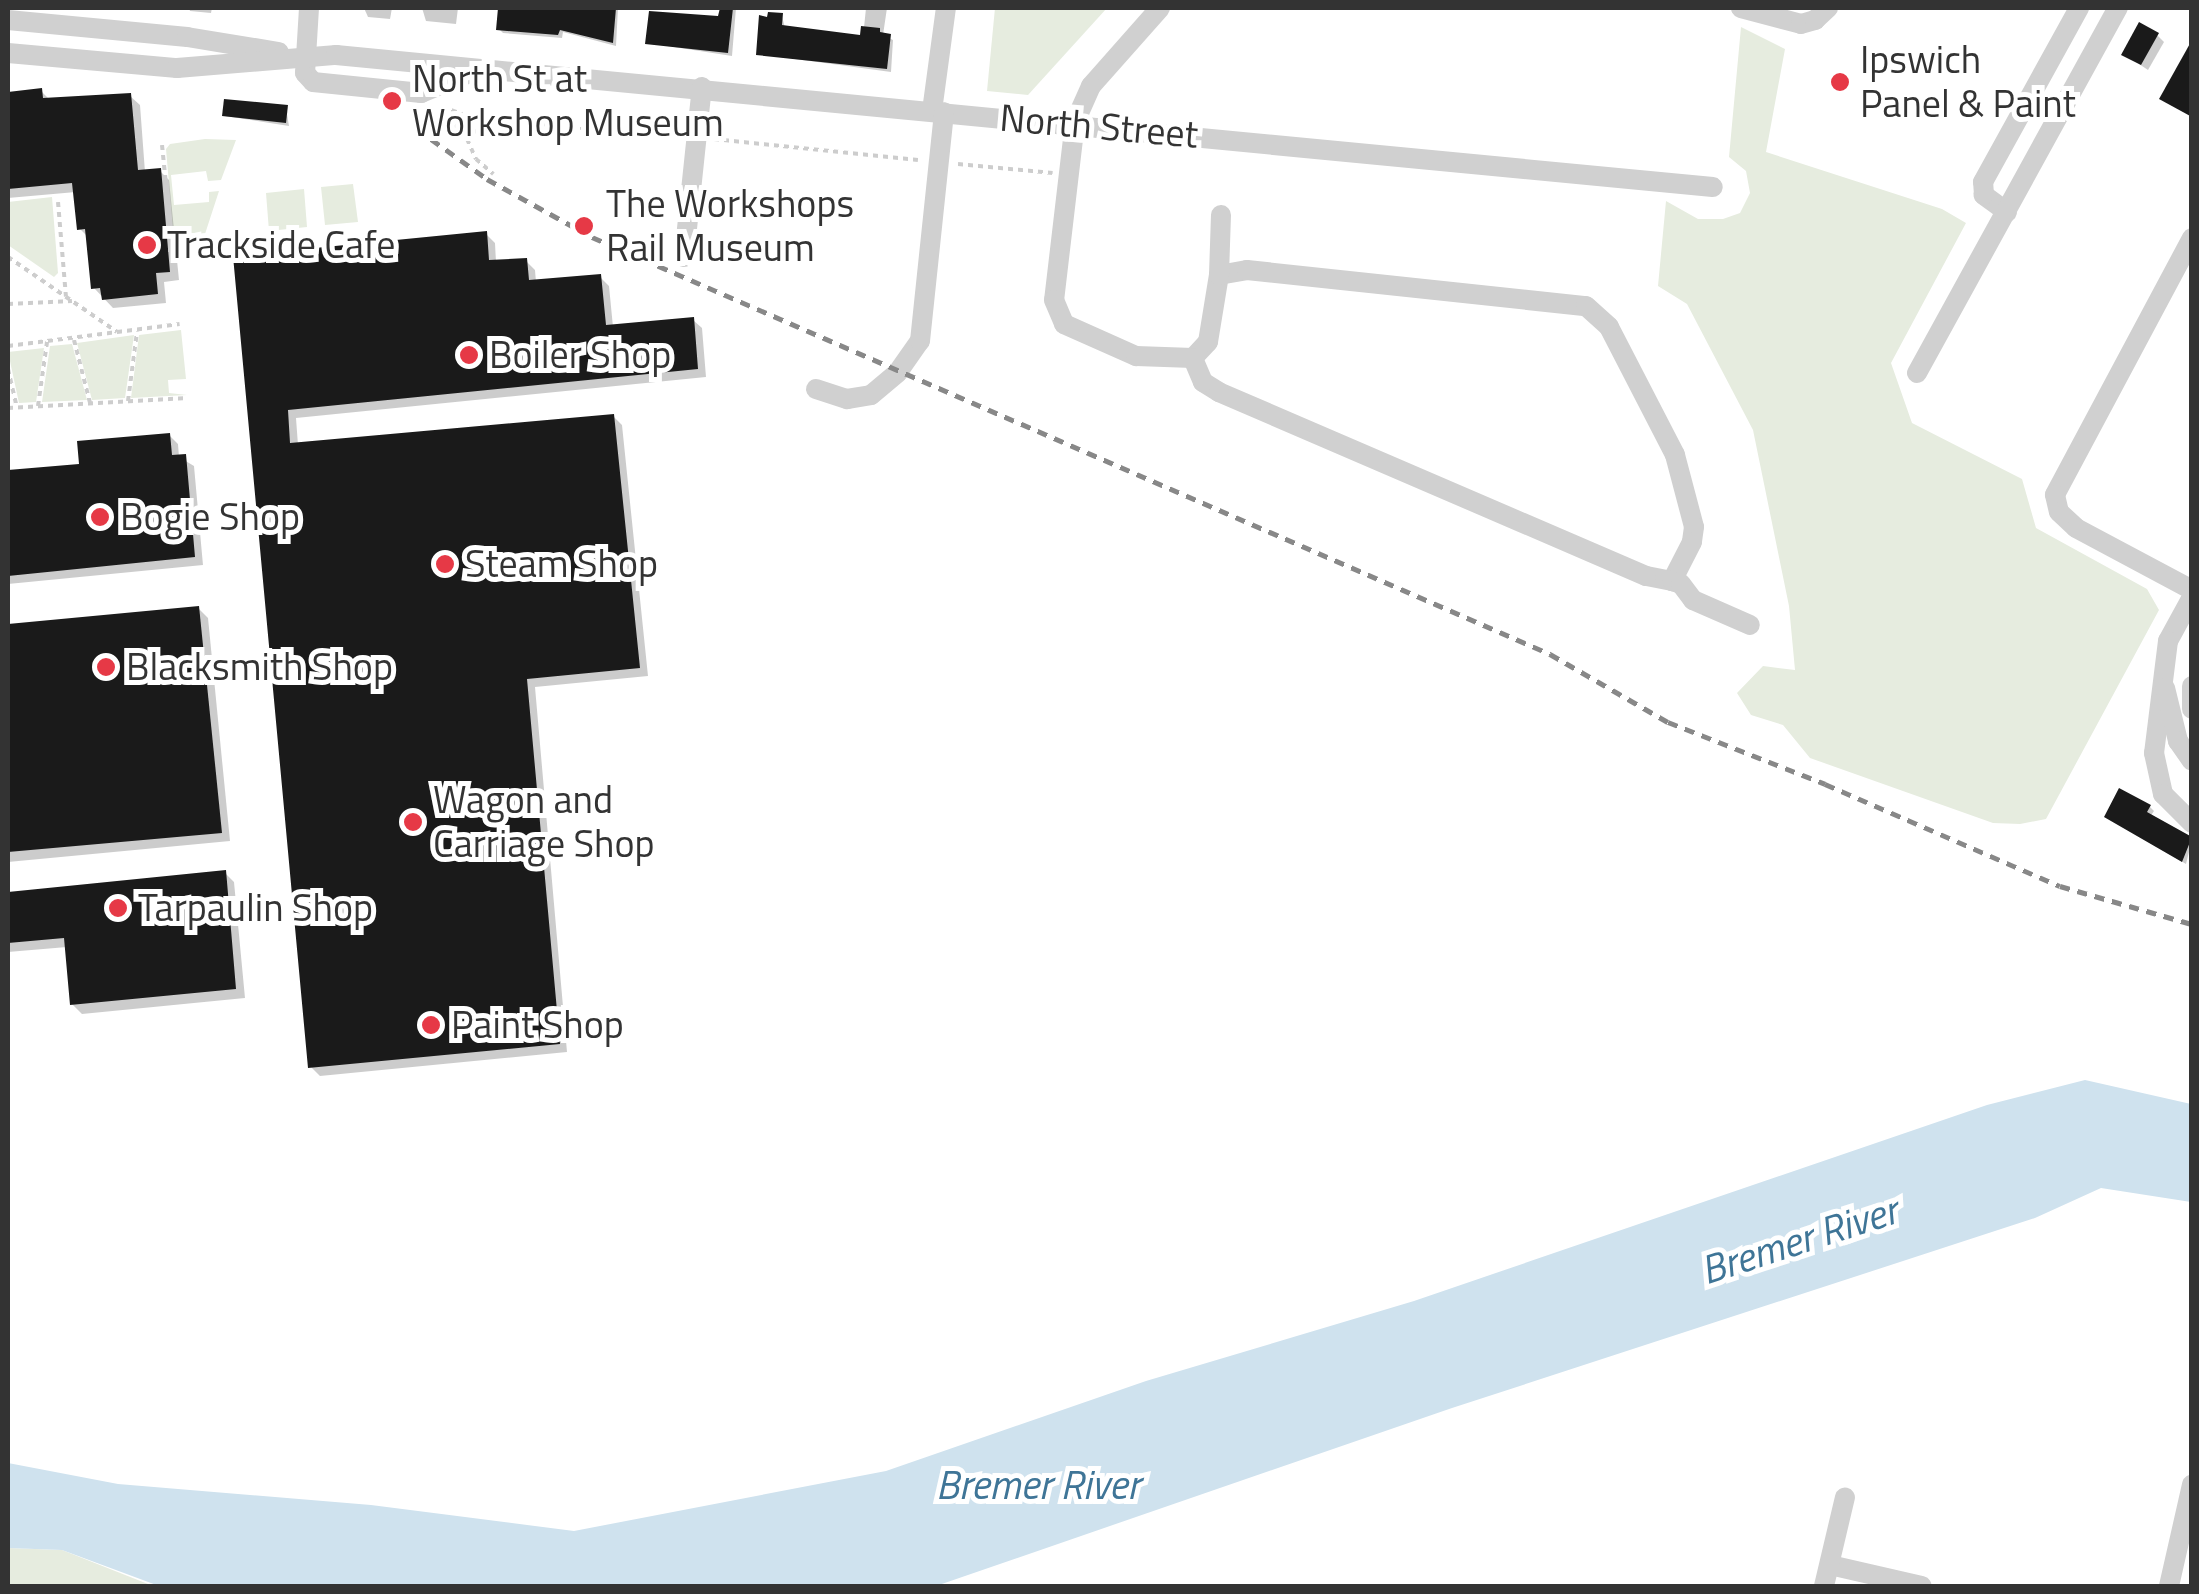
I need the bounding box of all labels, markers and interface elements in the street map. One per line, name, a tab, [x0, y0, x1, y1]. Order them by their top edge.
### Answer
place label: Ipswich Panel & Paint	[1860, 37, 2076, 126]
place label: North St at Workshop Museum	[412, 56, 724, 146]
marker: Ipswich Panel & Paint	[1829, 71, 1851, 93]
marker: North St at Workshop Museum	[381, 90, 403, 112]
street label: North Street	[998, 95, 1200, 157]
place label: The Workshops Rail Museum	[606, 181, 854, 270]
marker: The Workshops Rail Museum	[571, 213, 597, 239]
place label: Trackside Cafe	[167, 222, 395, 268]
marker: Trackside Cafe	[136, 234, 158, 256]
place label: Boiler Shop	[489, 332, 671, 378]
marker: Boiler Shop	[458, 344, 480, 366]
place label: Bogie Shop	[120, 494, 300, 540]
marker: Bogie Shop	[89, 506, 111, 528]
place label: Steam Shop	[465, 541, 658, 587]
marker: Steam Shop	[434, 553, 456, 575]
place label: Blacksmith Shop	[126, 644, 393, 690]
marker: Blacksmith Shop	[95, 656, 117, 678]
place label: Wagon and Carriage Shop	[433, 777, 655, 866]
marker: Wagon and Carriage Shop	[402, 811, 424, 833]
place label: Tarpaulin Shop	[138, 885, 373, 931]
marker: Tarpaulin Shop	[107, 897, 129, 919]
place label: Paint Shop	[451, 1002, 624, 1048]
marker: Paint Shop	[420, 1014, 442, 1036]
water label: Bremer River	[1694, 1186, 1904, 1294]
water label: Bremer River	[936, 1461, 1140, 1509]

